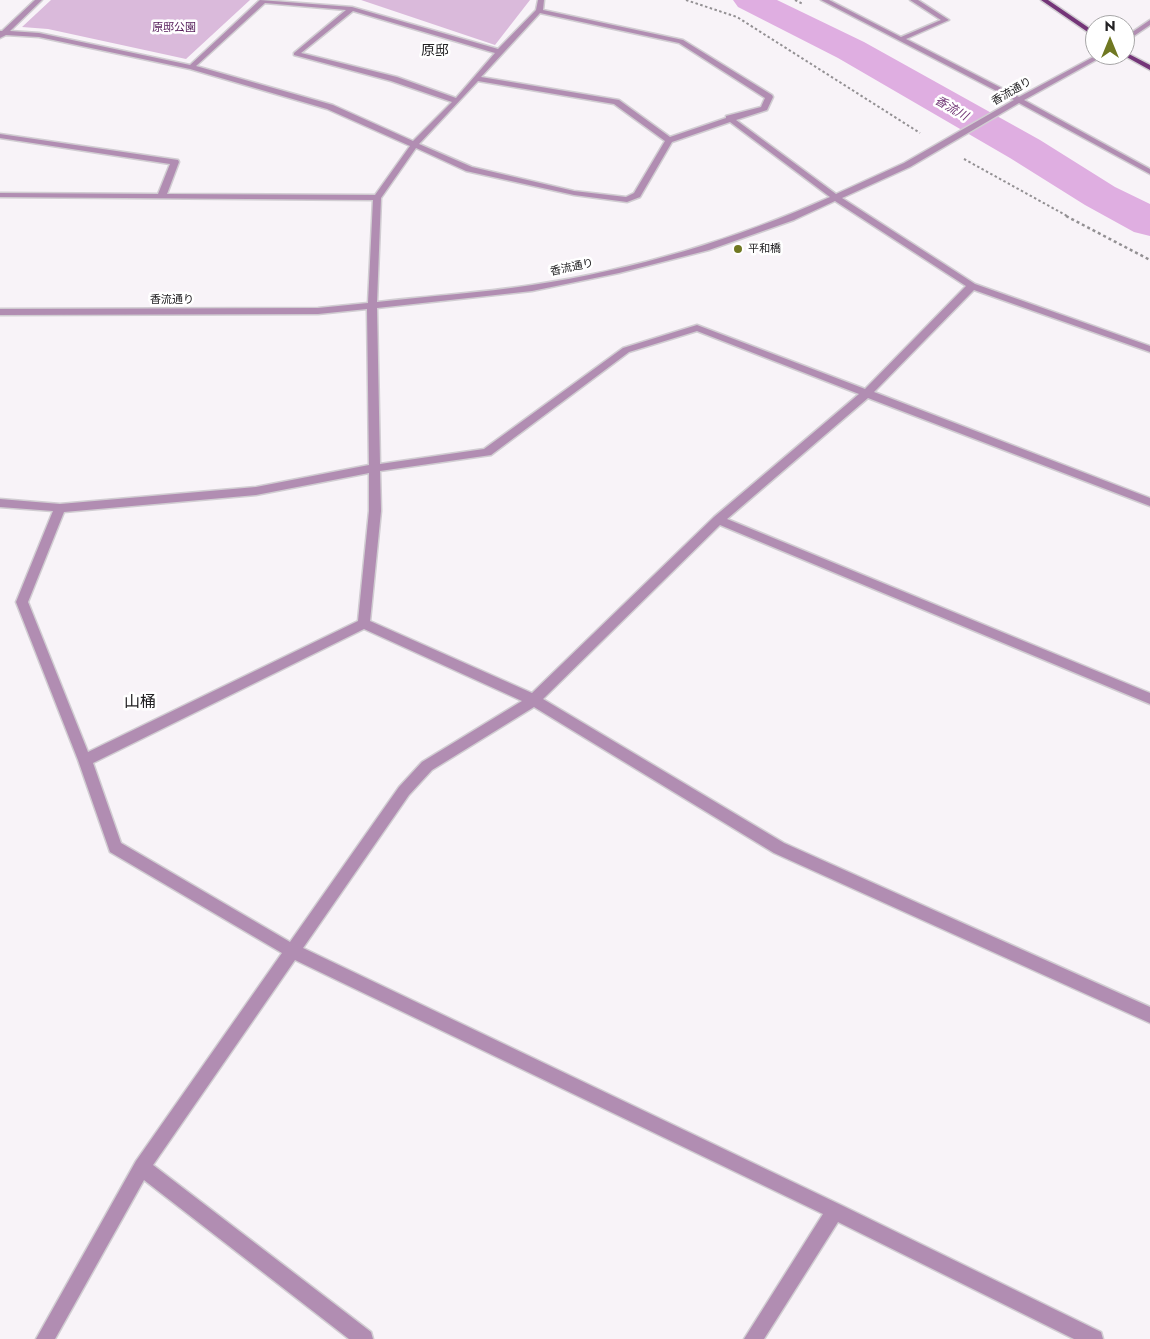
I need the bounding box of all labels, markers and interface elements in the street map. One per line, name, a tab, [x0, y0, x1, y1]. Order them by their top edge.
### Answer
north arrow	[1085, 15, 1135, 65]
text: N	[1104, 16, 1116, 36]
park label: 原邸公園	[152, 21, 196, 35]
district label: 原邸	[421, 44, 449, 60]
street label: 香流通り	[990, 75, 1034, 109]
water label: 香流川	[932, 94, 970, 124]
place label: 平和橋	[748, 242, 781, 256]
marker: 平和橋	[732, 243, 744, 255]
street label: 香流通り	[549, 257, 595, 279]
street label: 香流通り	[150, 293, 194, 307]
district label: 山桶	[124, 693, 156, 713]

